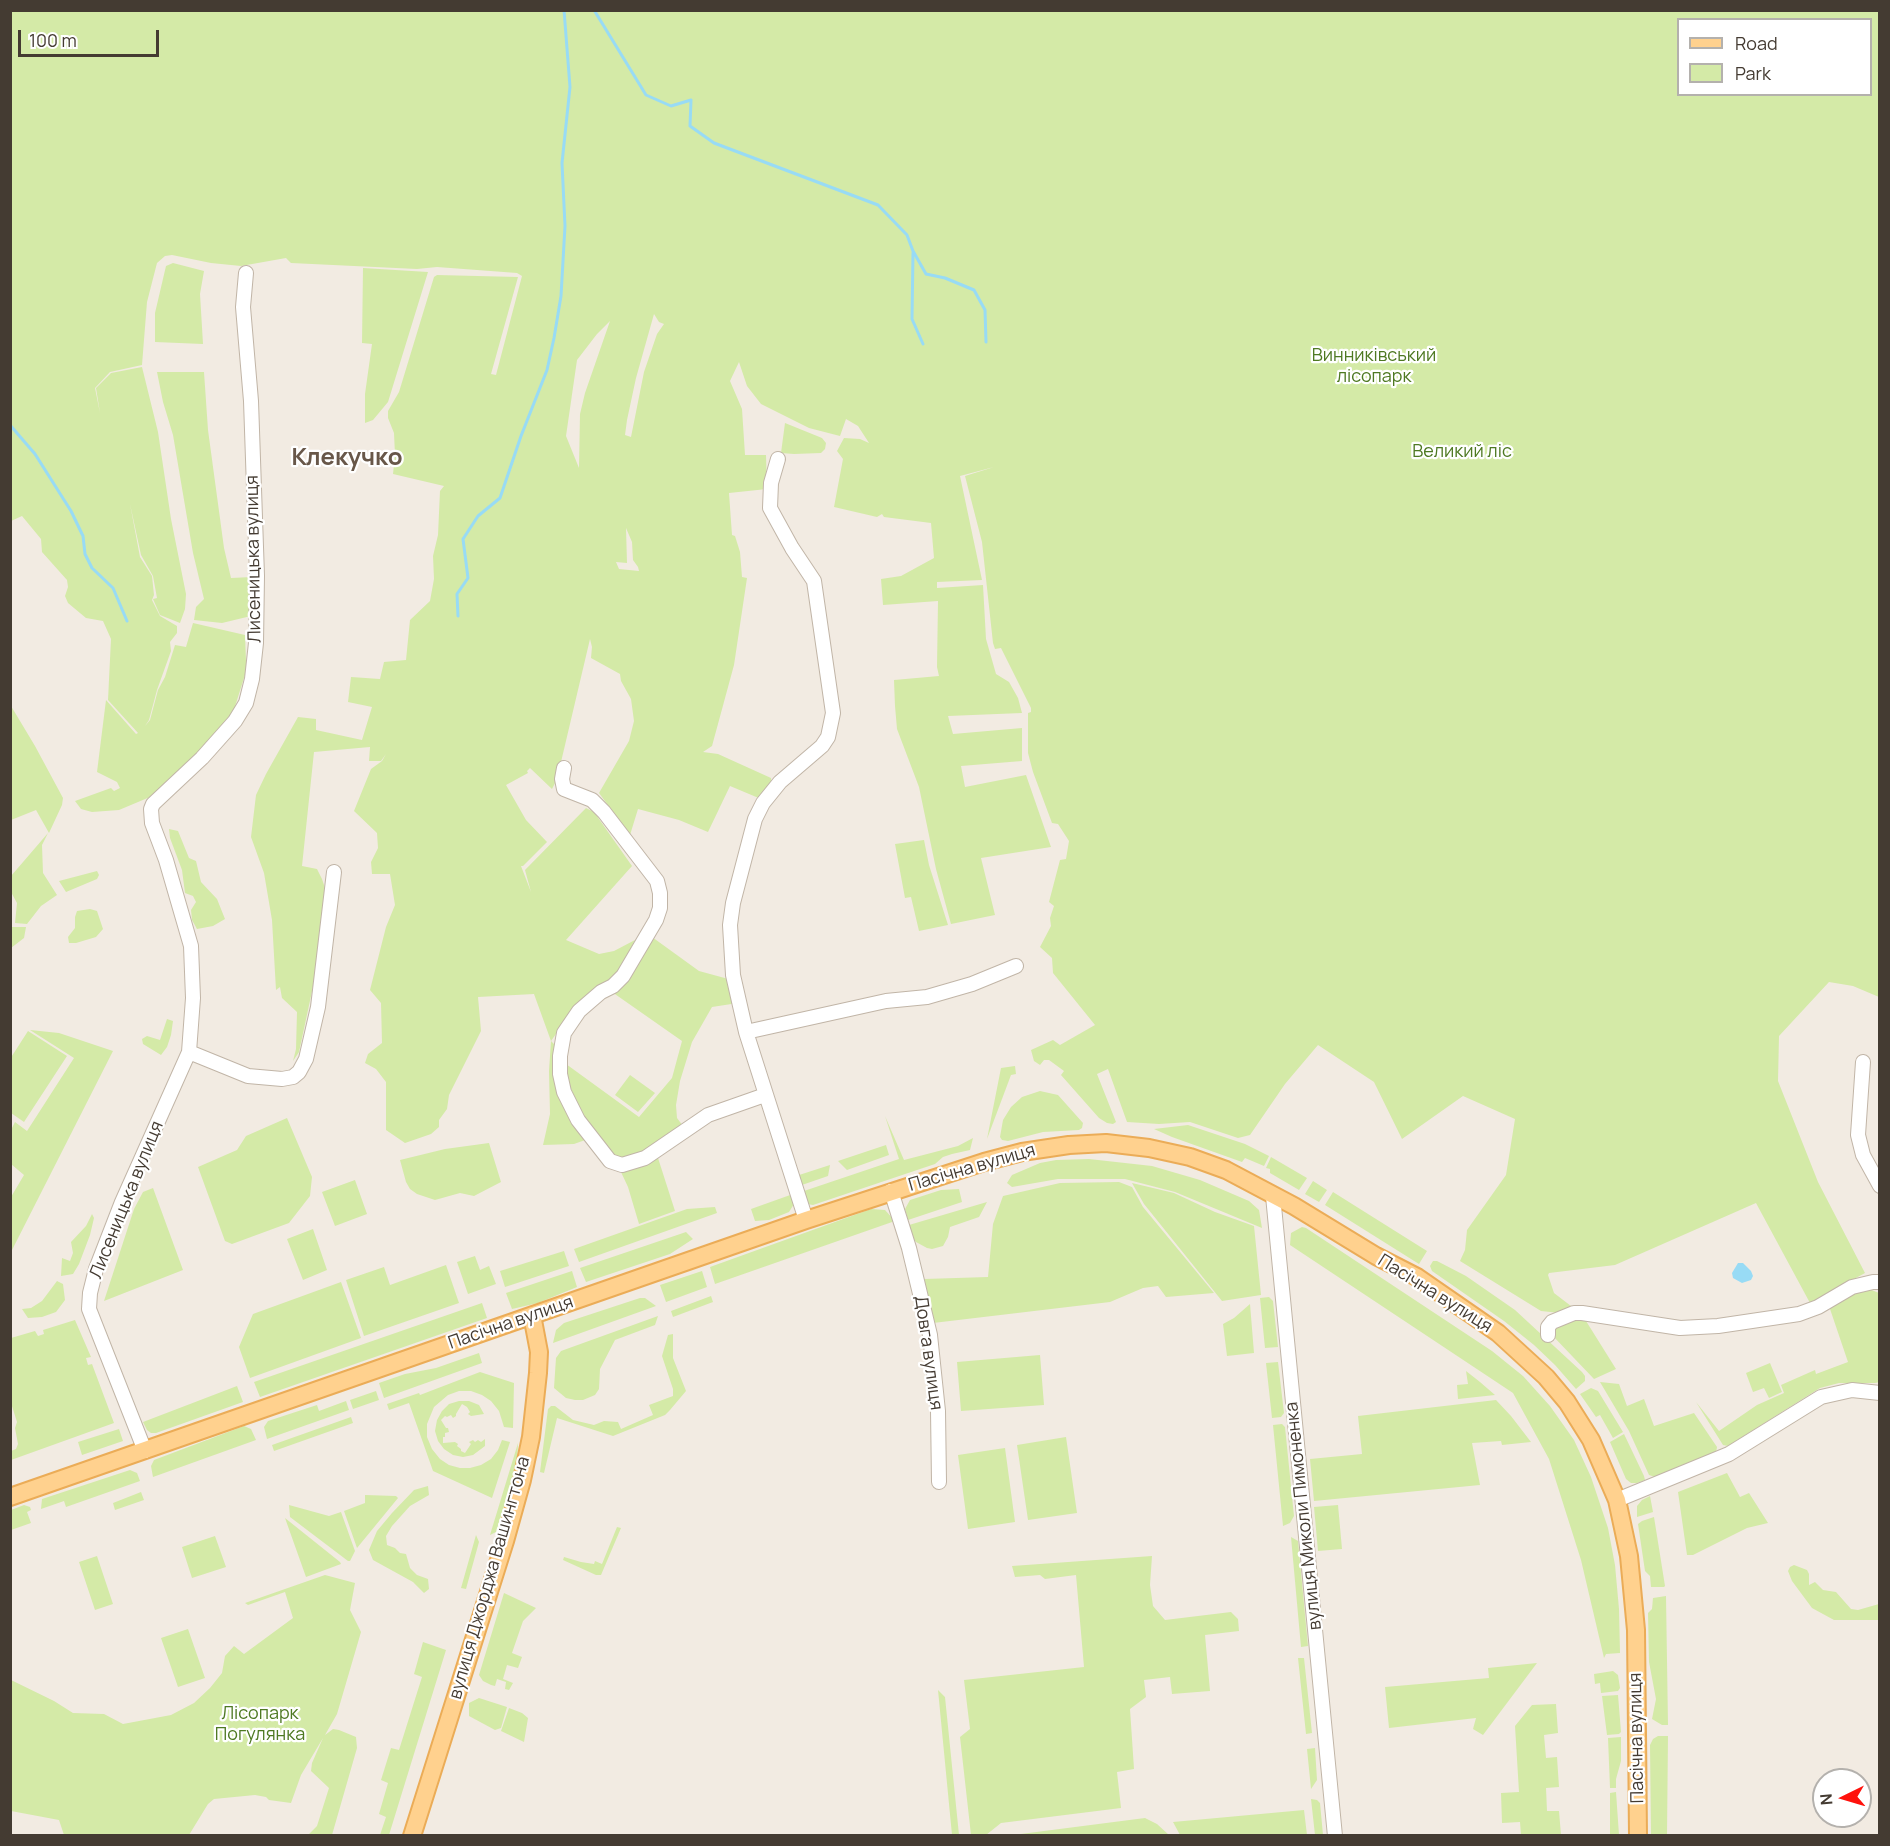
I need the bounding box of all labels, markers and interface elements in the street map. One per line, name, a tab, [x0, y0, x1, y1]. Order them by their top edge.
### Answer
scale bar	[21, 18, 162, 56]
legend	[1677, 18, 1872, 96]
text: 100 m	[29, 28, 77, 52]
text: Road	[1735, 31, 1778, 55]
text: Park	[1735, 61, 1771, 85]
park label: Винниківський лісопарк	[1312, 345, 1436, 388]
park label: Великий ліс	[1412, 441, 1512, 463]
district label: Клекучко	[291, 444, 403, 472]
street label: Лисеницька вулиця	[242, 475, 266, 643]
street label: Лисеницька вулиця	[86, 1118, 168, 1282]
street label: Пасічна вулиця	[906, 1140, 1038, 1196]
street label: Пасічна вулиця	[1374, 1250, 1496, 1338]
street label: Пасічна вулиця	[446, 1291, 576, 1355]
street label: Довга вулиця	[909, 1294, 947, 1412]
street label: вулиця Миколи Пимоненка	[1281, 1401, 1327, 1631]
street label: вулиця Джорджа Вашингтона	[445, 1454, 535, 1702]
street label: Пасічна вулиця	[1625, 1672, 1649, 1804]
park label: Лісопарк Погулянка	[215, 1703, 305, 1746]
north arrow	[1812, 1768, 1872, 1828]
text: N	[1815, 1793, 1838, 1806]

